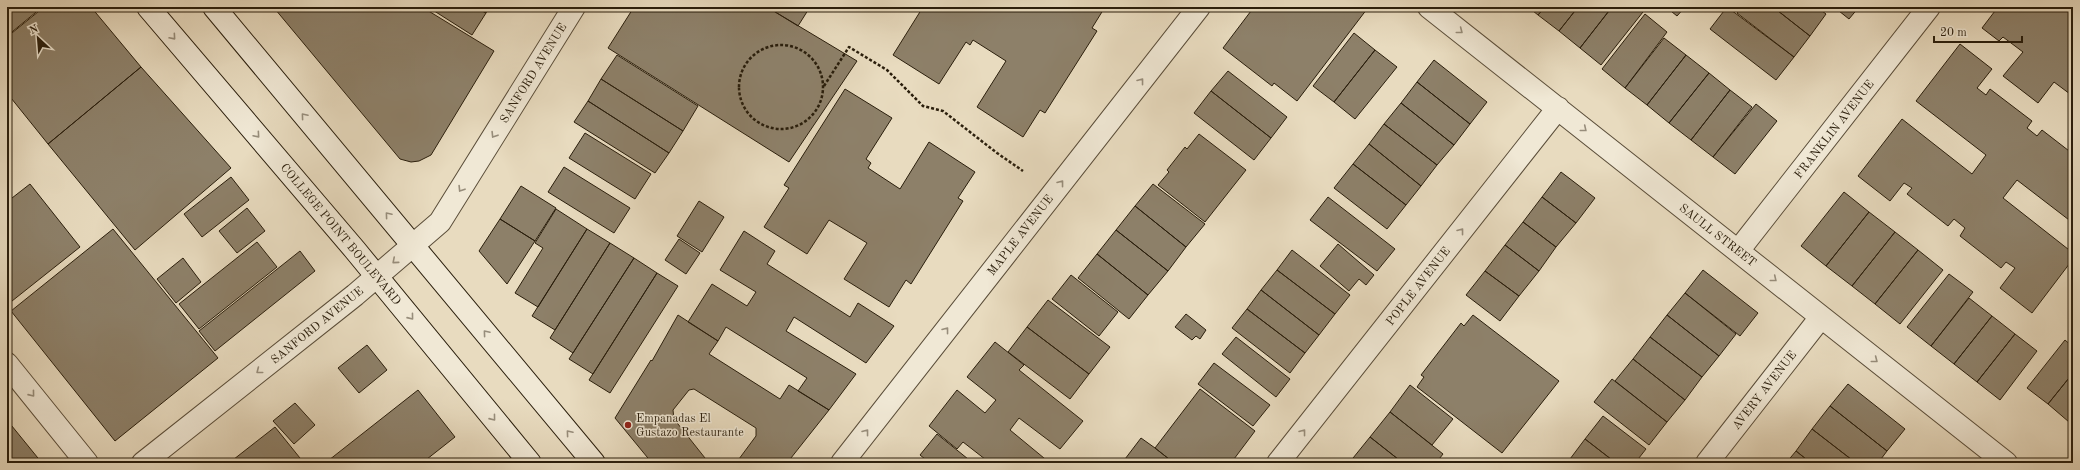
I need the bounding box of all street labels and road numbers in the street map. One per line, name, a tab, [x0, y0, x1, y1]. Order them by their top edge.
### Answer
street label: SANFORD AVENUE	[498, 22, 569, 125]
street label: FRANKLIN AVENUE	[1793, 78, 1877, 181]
street label: COLLEGE POINT BOULEVARD	[278, 162, 403, 308]
street label: MAPLE AVENUE	[986, 193, 1056, 278]
street label: SAULL STREET	[1677, 202, 1758, 269]
street label: POPLE AVENUE	[1384, 245, 1453, 328]
street label: SANFORD AVENUE	[269, 285, 366, 367]
street label: AVERY AVENUE	[1730, 349, 1799, 432]

